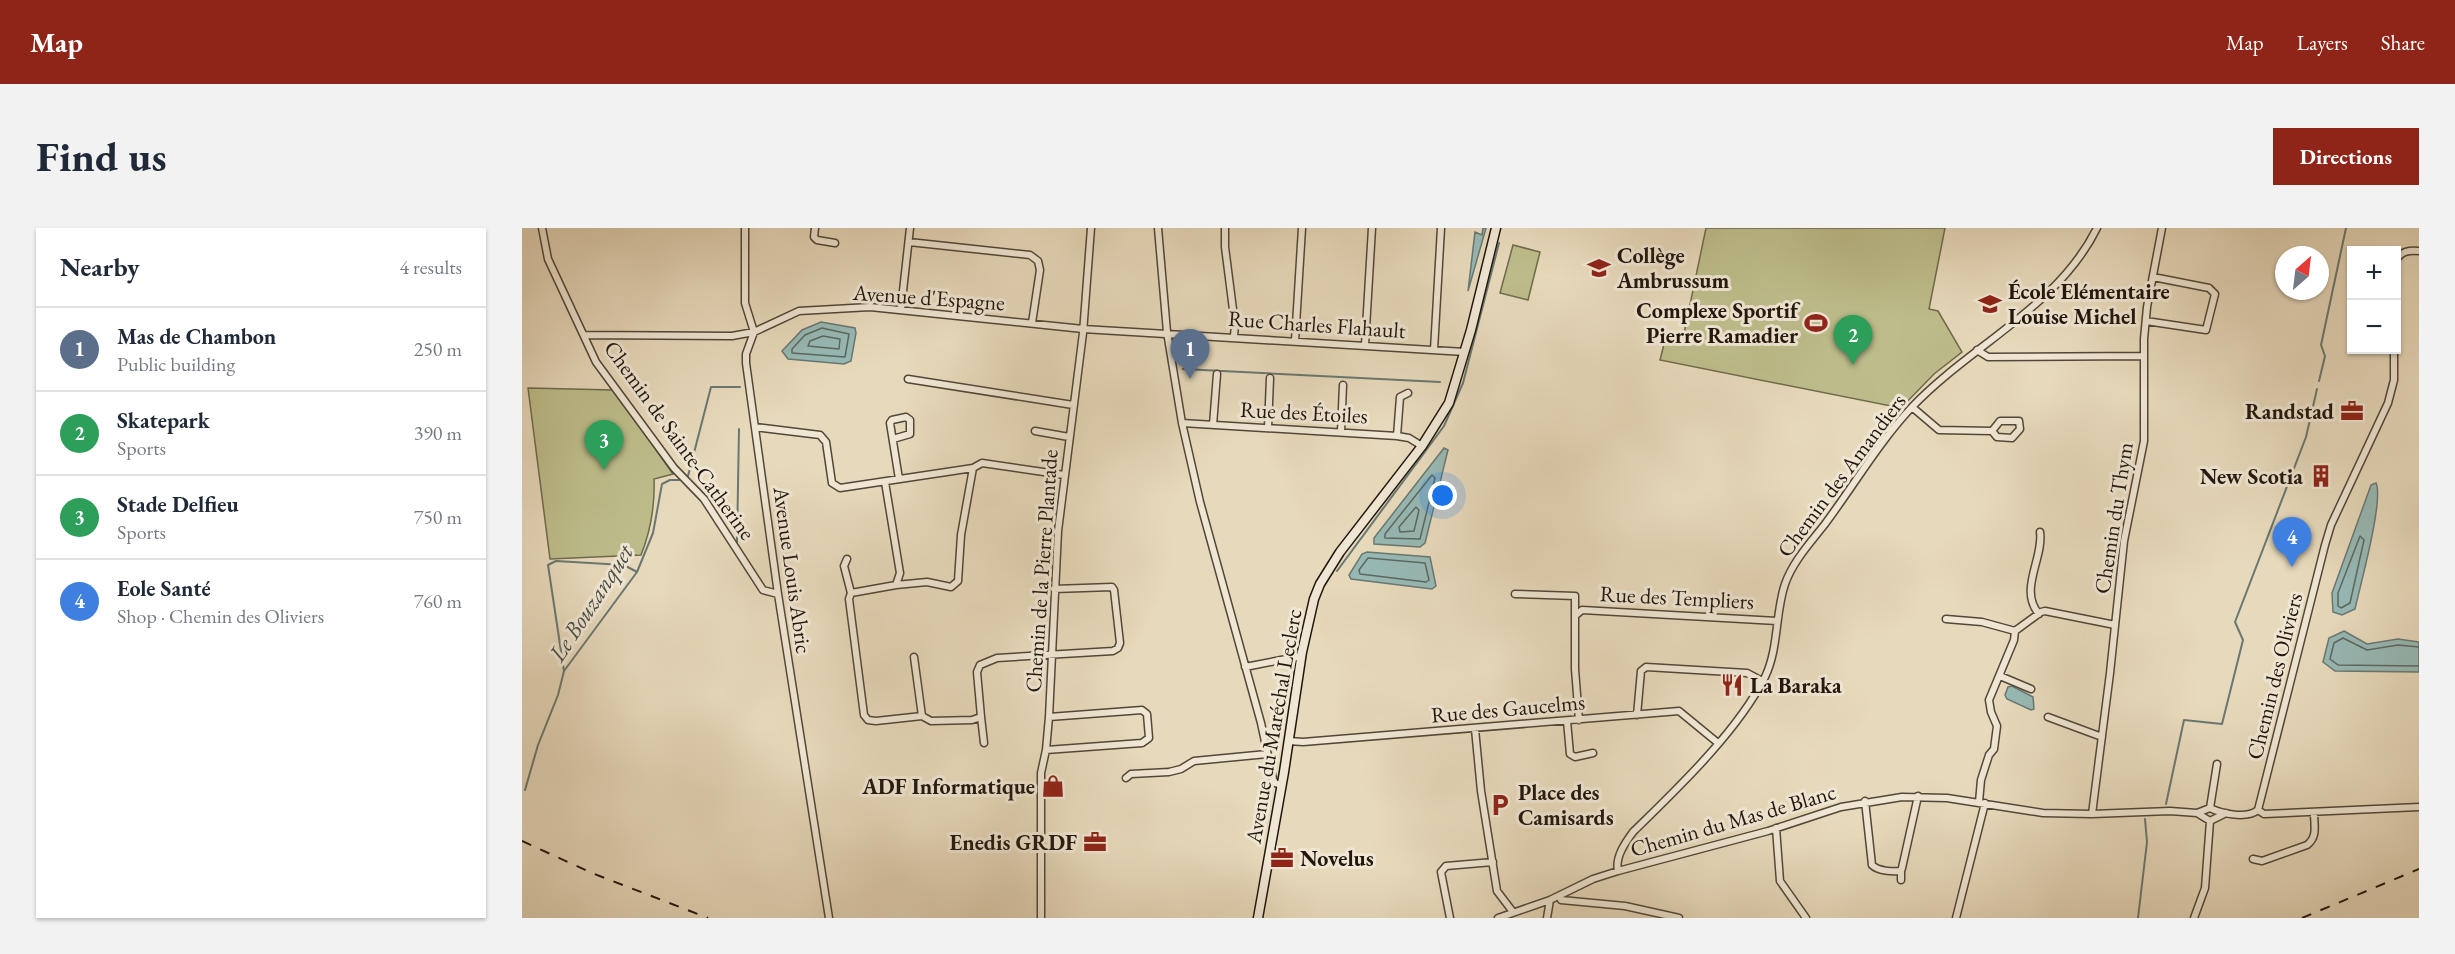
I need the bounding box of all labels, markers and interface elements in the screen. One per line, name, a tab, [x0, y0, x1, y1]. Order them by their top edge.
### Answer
text: Map	[30, 24, 83, 60]
text: Map	[2226, 29, 2264, 56]
text: Layers	[2297, 29, 2348, 56]
text: Share	[2381, 29, 2425, 56]
button: Directions	[2273, 128, 2419, 185]
text: Find us	[36, 129, 167, 184]
place label: Collège Ambrussum	[1616, 241, 1729, 295]
north arrow	[2275, 246, 2329, 300]
map controls	[2347, 246, 2401, 354]
button: +	[2347, 246, 2401, 300]
text: Nearby	[60, 250, 140, 284]
text: 4 results	[399, 254, 462, 280]
school or university icon: Collège Ambrussum	[1586, 255, 1612, 281]
place label: École Elémentaire Louise Michel	[2008, 277, 2170, 331]
street label: Avenue d'Espagne	[851, 278, 1006, 317]
school or university icon: École Elémentaire Louise Michel	[1977, 291, 2003, 317]
place label: Complexe Sportif Pierre Ramadier	[1636, 296, 1801, 350]
button: −	[2347, 300, 2401, 354]
street label: Rue Charles Flahault	[1227, 304, 1407, 345]
sports icon: Complexe Sportif Pierre Ramadier	[1803, 310, 1829, 336]
pin: 2	[1834, 316, 1872, 365]
text: Mas de Chambon	[117, 322, 276, 351]
pin: 1	[1170, 330, 1210, 379]
street label: Chemin de Sainte-Catherine	[597, 335, 762, 546]
text: 1	[74, 336, 85, 362]
text: 250 m	[414, 336, 462, 362]
text: Public building	[117, 351, 235, 377]
street label: Chemin des Amandiers	[1770, 388, 1912, 563]
street label: Rue des Étoiles	[1239, 395, 1368, 430]
place label: Randstad	[2245, 397, 2334, 426]
office icon: Randstad	[2339, 398, 2365, 424]
text: Skatepark	[117, 406, 210, 435]
text: 2	[74, 420, 85, 446]
text: 390 m	[414, 420, 462, 446]
pin: 3	[584, 420, 623, 470]
text: Sports	[117, 435, 166, 461]
street label: Chemin du Thym	[2087, 440, 2140, 596]
street label: Chemin de la Pierre Plantade	[1019, 448, 1064, 694]
place label: New Scotia	[2200, 462, 2303, 491]
building icon: New Scotia	[2308, 463, 2334, 489]
your location	[1428, 481, 1457, 510]
street label: Avenue Louis Abric	[766, 484, 819, 655]
text: Stade Delfieu	[117, 490, 239, 519]
text: 3	[74, 504, 85, 530]
text: 750 m	[414, 504, 462, 530]
pin: 4	[2272, 518, 2312, 567]
text: Sports	[117, 519, 166, 545]
water label: Le Bouzanquet	[541, 537, 641, 669]
text: Eole Santé	[117, 574, 211, 603]
street label: Rue des Templiers	[1599, 579, 1755, 616]
text: 4	[74, 588, 85, 614]
text: 760 m	[414, 588, 462, 614]
street label: Chemin des Oliviers	[2240, 590, 2309, 762]
text: Shop · Chemin des Oliviers	[117, 603, 324, 629]
street label: Avenue du Maréchal Leclerc	[1238, 607, 1308, 847]
place label: La Baraka	[1750, 671, 1842, 700]
restaurant icon: La Baraka	[1719, 672, 1745, 698]
street label: Rue des Gaucelms	[1430, 687, 1586, 730]
place label: ADF Informatique	[861, 772, 1035, 801]
shop icon: ADF Informatique	[1040, 773, 1066, 799]
street label: Chemin du Mas de Blanc	[1627, 777, 1839, 864]
place label: Place des Camisards	[1518, 778, 1614, 832]
parking icon: Place des Camisards	[1487, 792, 1513, 818]
place label: Enedis GRDF	[950, 828, 1077, 857]
office icon: Enedis GRDF	[1082, 829, 1108, 855]
place label: Novelus	[1300, 844, 1374, 873]
office icon: Novelus	[1269, 845, 1295, 871]

